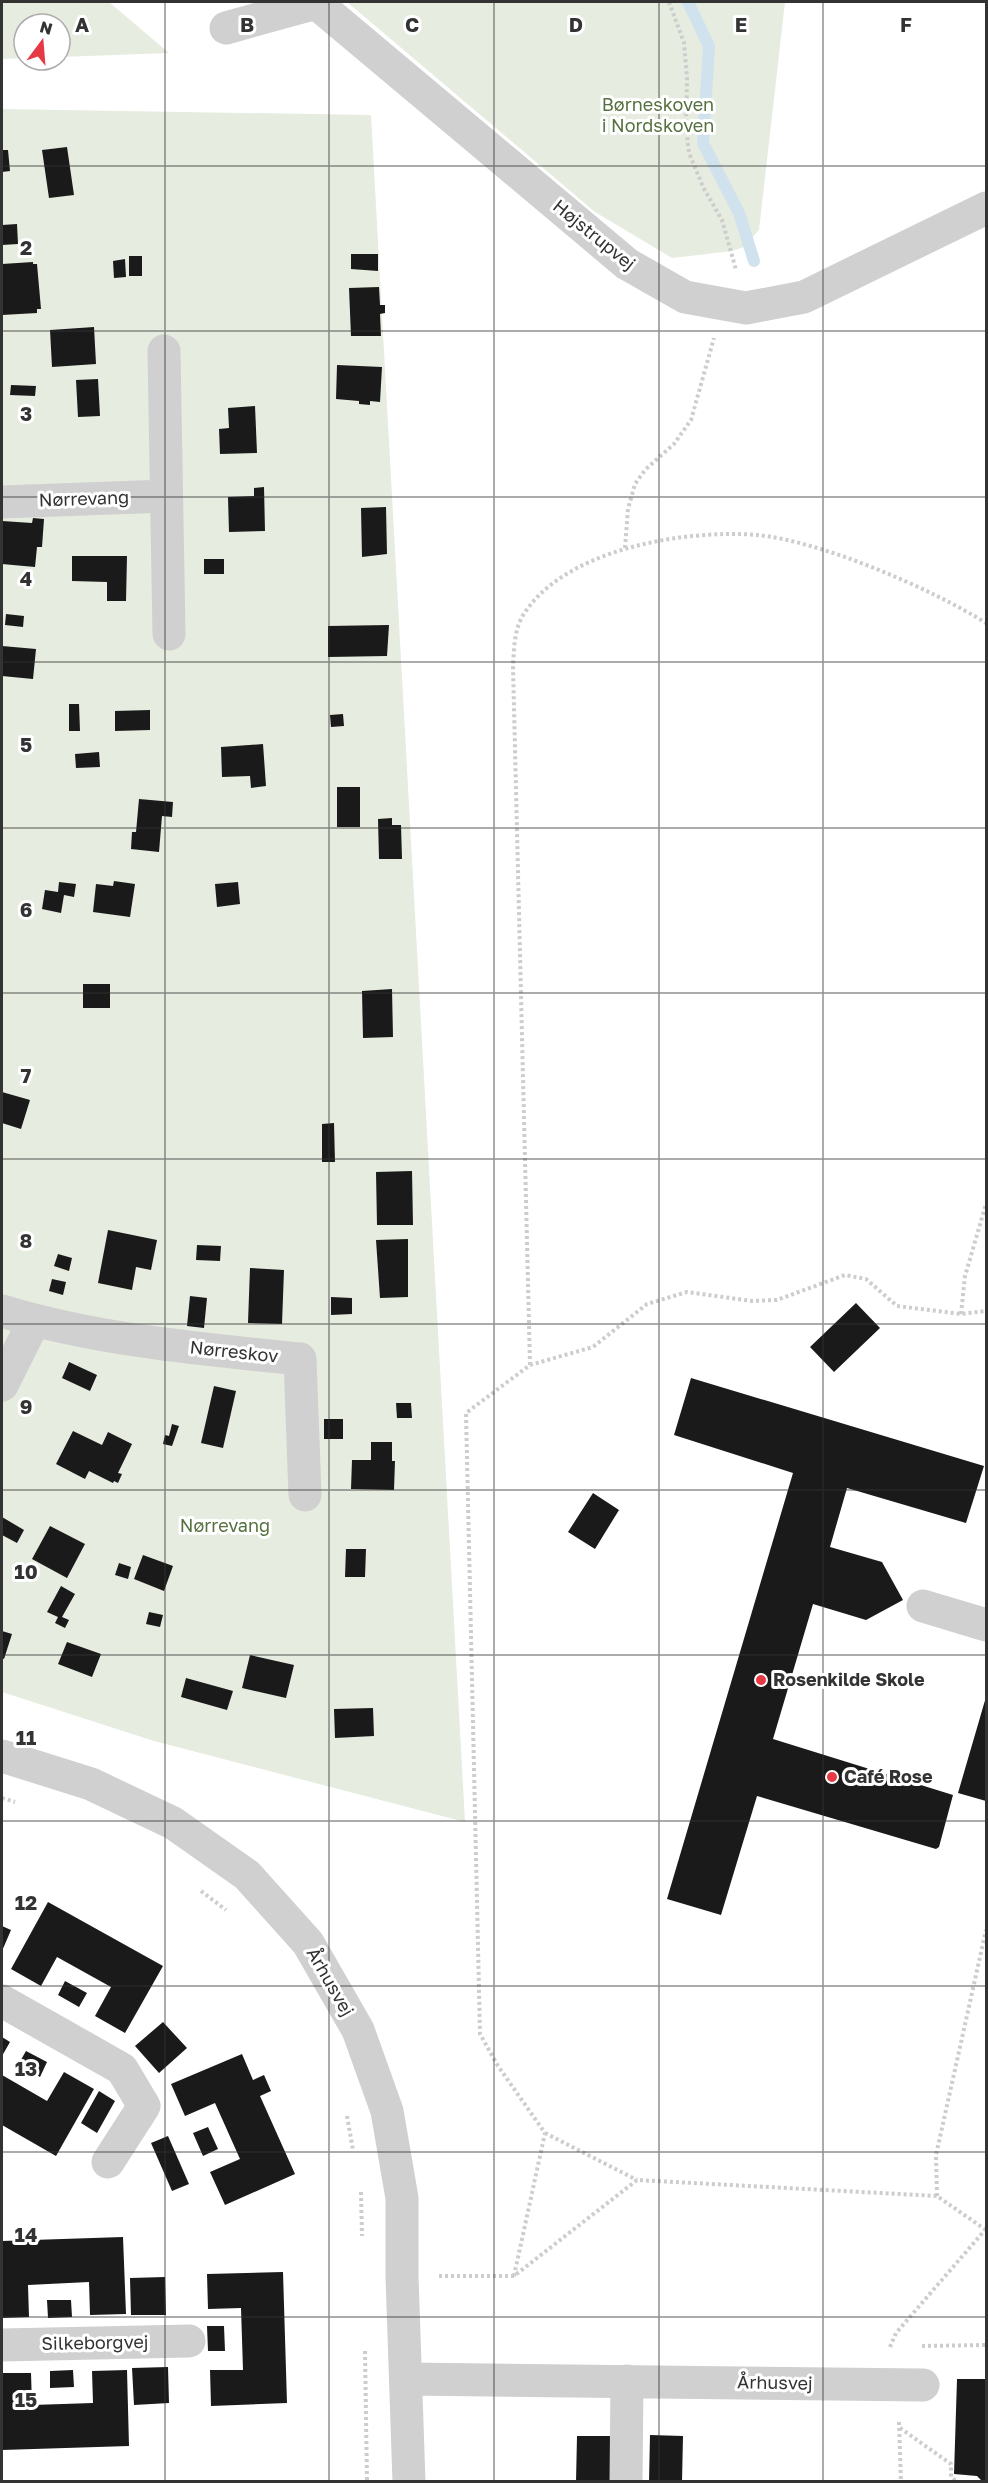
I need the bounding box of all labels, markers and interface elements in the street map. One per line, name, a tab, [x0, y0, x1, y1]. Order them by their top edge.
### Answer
north arrow	[12, 12, 72, 72]
text: A	[75, 12, 89, 36]
text: B	[240, 12, 254, 36]
text: C	[405, 12, 419, 36]
text: D	[569, 12, 583, 36]
text: E	[735, 12, 747, 36]
text: F	[900, 12, 912, 36]
text: N	[38, 16, 55, 39]
park label: Børneskoven i Nordskoven	[602, 93, 714, 136]
street label: Højstrupvej	[549, 194, 640, 274]
text: 2	[20, 235, 32, 259]
text: 3	[20, 401, 32, 425]
street label: Nørrevang	[38, 485, 129, 511]
text: 4	[20, 566, 32, 590]
text: 5	[20, 732, 32, 756]
text: 6	[20, 897, 32, 921]
text: 7	[21, 1063, 32, 1087]
text: 8	[20, 1228, 32, 1252]
street label: Nørreskov	[189, 1335, 279, 1367]
text: 9	[20, 1394, 32, 1418]
park label: Nørrevang	[180, 1514, 270, 1536]
text: 10	[14, 1559, 38, 1583]
place label: Rosenkilde Skole	[773, 1668, 925, 1690]
marker: Rosenkilde Skole	[754, 1673, 768, 1687]
text: 11	[16, 1725, 36, 1749]
place label: Café Rose	[844, 1765, 933, 1787]
marker: Café Rose	[825, 1770, 839, 1784]
text: 12	[15, 1890, 37, 1914]
street label: Århusvej	[302, 1943, 359, 2020]
text: 13	[15, 2056, 37, 2080]
text: 14	[15, 2222, 37, 2246]
street label: Silkeborgvej	[41, 2330, 149, 2354]
street label: Århusvej	[737, 2370, 813, 2394]
text: 15	[15, 2387, 37, 2411]

